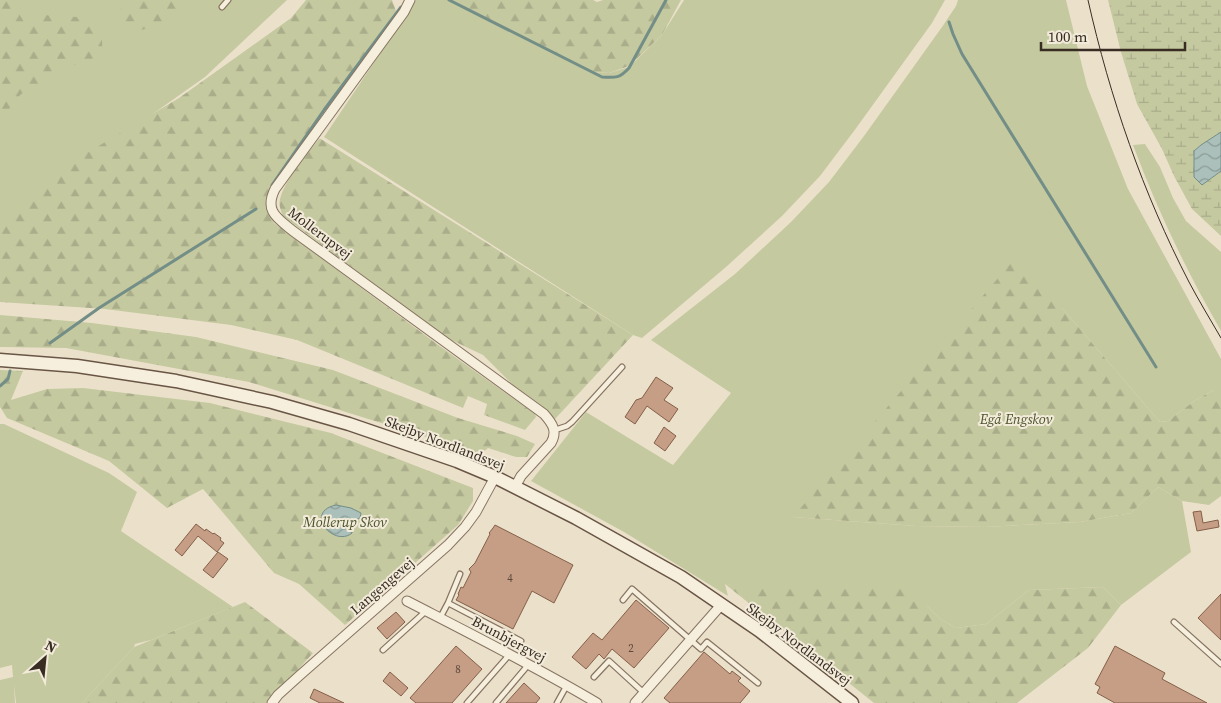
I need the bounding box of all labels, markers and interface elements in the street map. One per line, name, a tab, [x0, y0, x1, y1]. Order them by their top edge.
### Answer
scale bar	[1041, 20, 1185, 52]
text: 100 m	[1048, 26, 1088, 47]
street label: Mollerupvej	[284, 202, 356, 264]
park label: Egå Engskov	[979, 409, 1053, 429]
street label: Skejby Nordlandsvej	[382, 411, 508, 475]
park label: Mollerup Skov	[302, 512, 387, 532]
street label: Langengevej	[346, 553, 418, 619]
house number: 4	[507, 571, 513, 586]
street label: Skejby Nordlandsvej	[742, 598, 856, 690]
street label: Brunbjergvej	[468, 611, 550, 667]
north arrow	[20, 633, 70, 683]
text: N	[42, 635, 60, 658]
house number: 2	[628, 641, 634, 656]
house number: 8	[455, 662, 461, 677]

